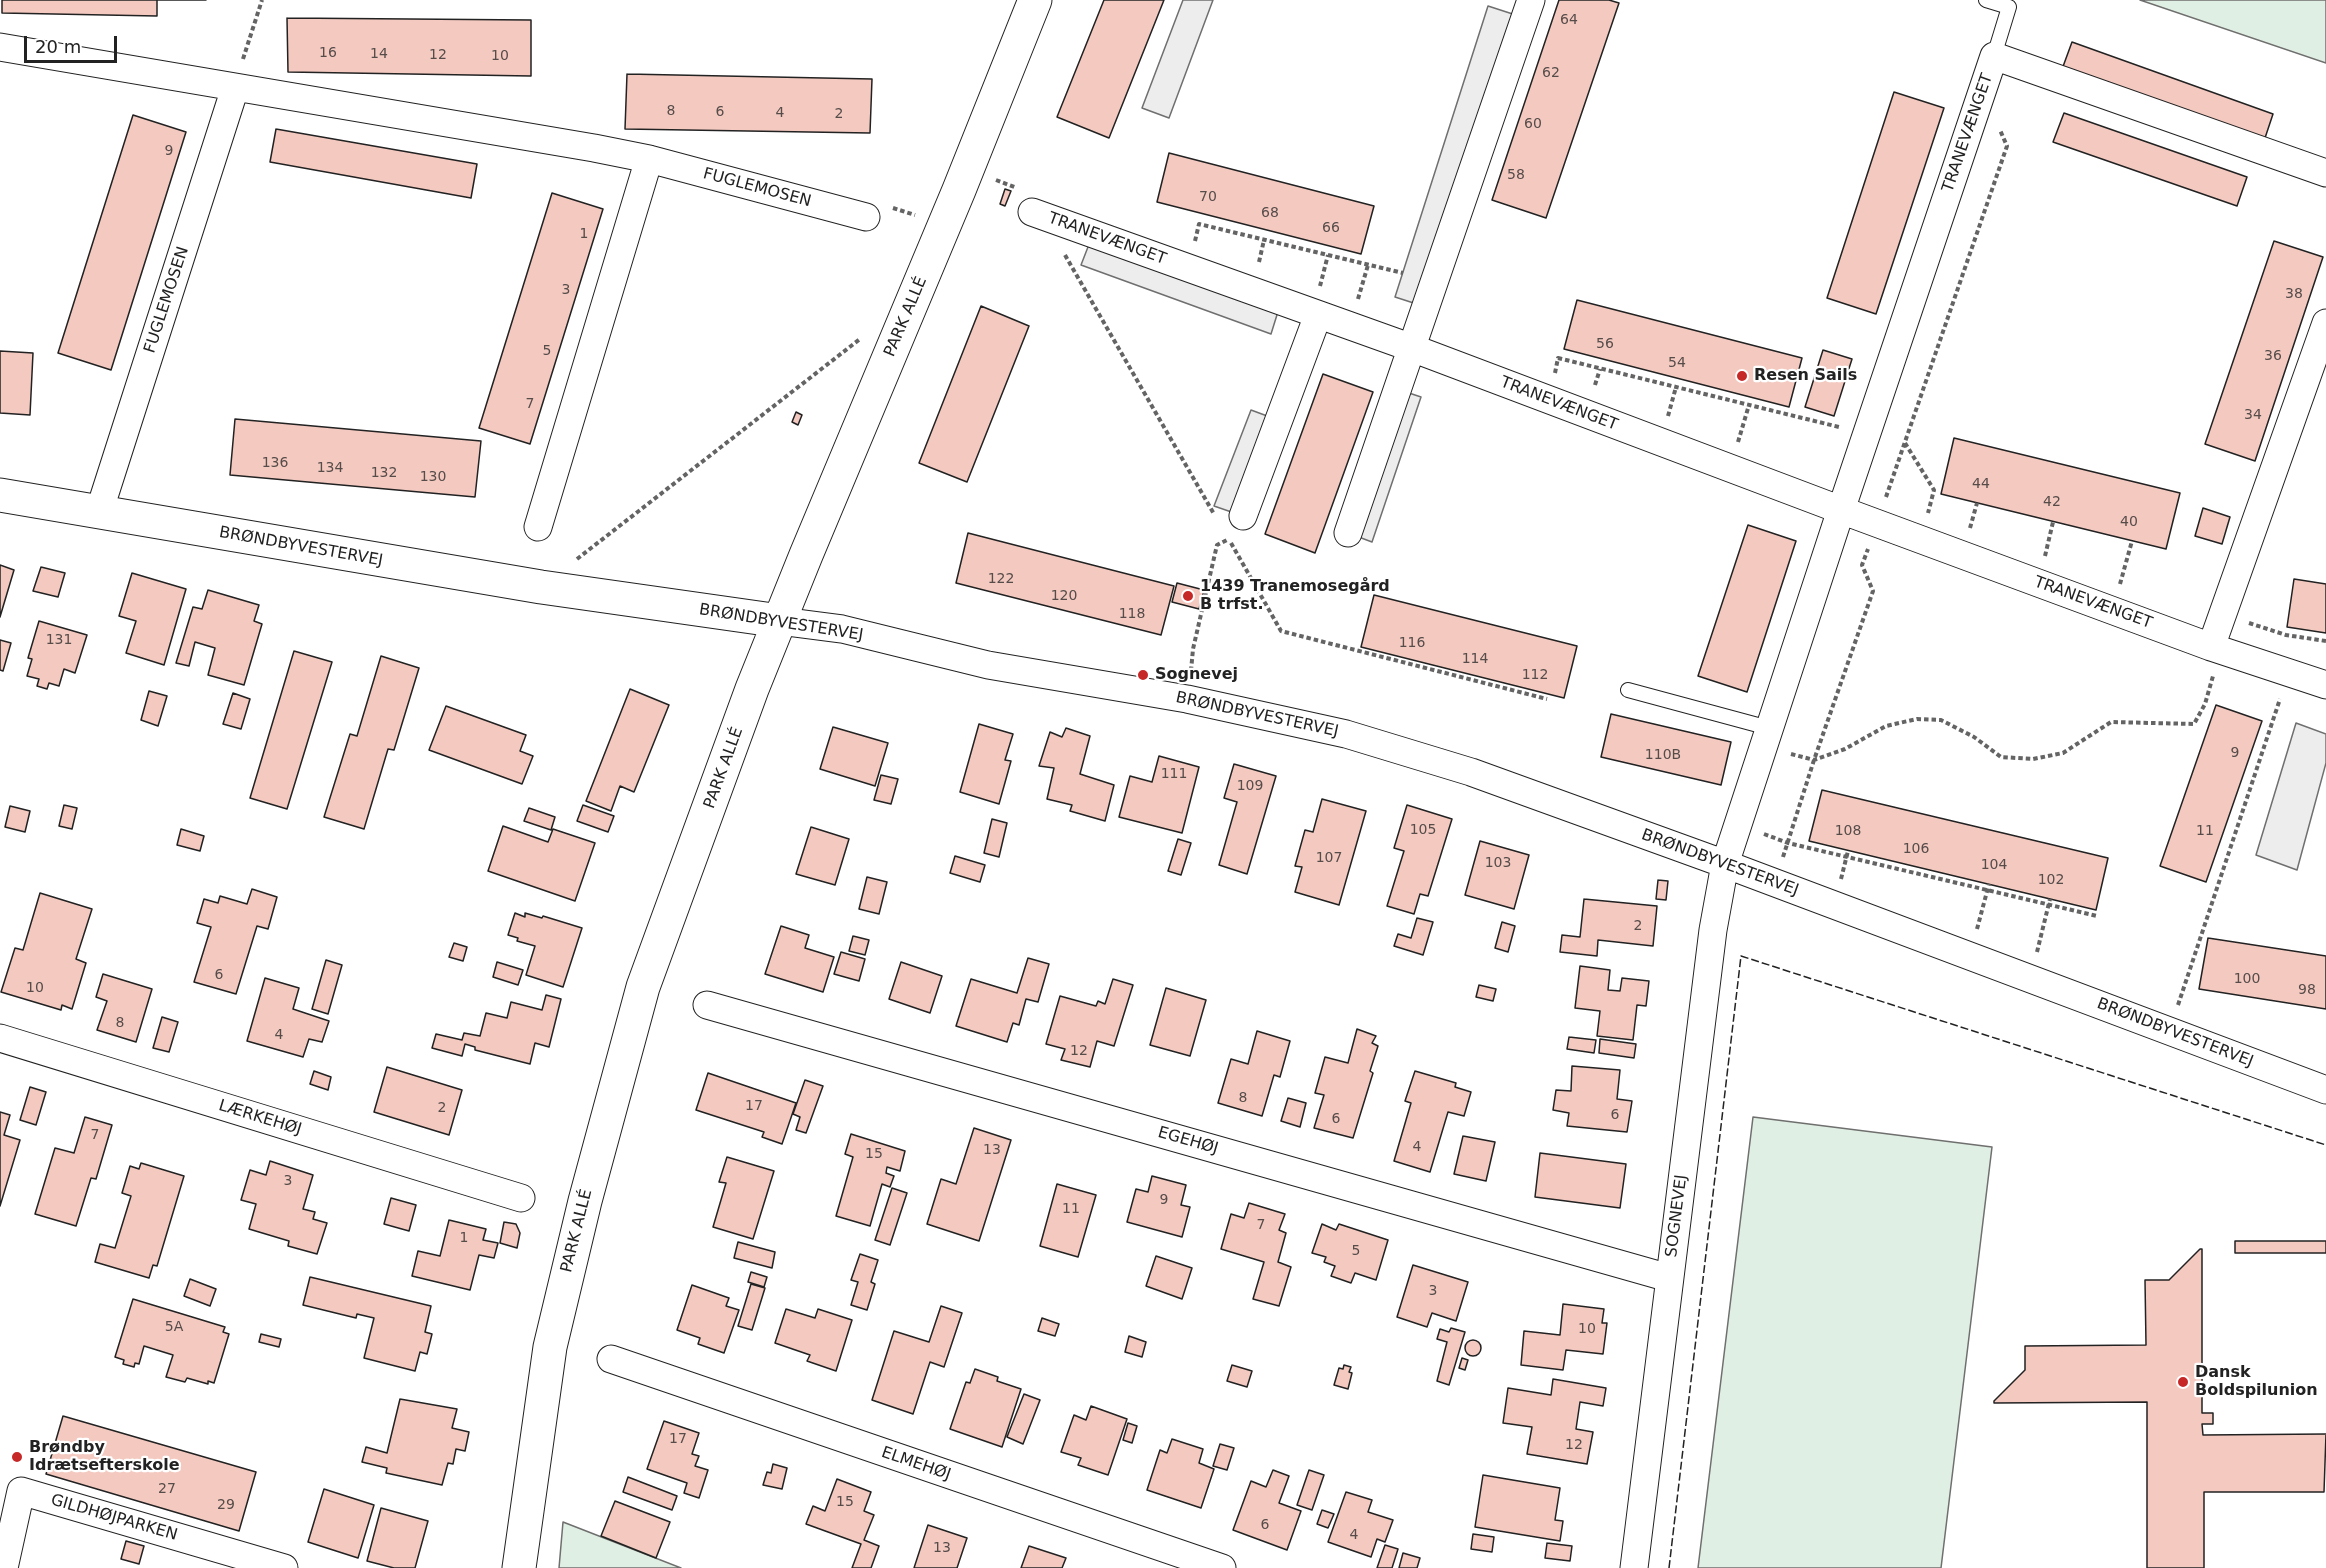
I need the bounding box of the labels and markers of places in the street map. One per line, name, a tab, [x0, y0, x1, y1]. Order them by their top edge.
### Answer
place label: Resen Sails	[1754, 366, 1857, 386]
marker: Resen Sails	[1735, 369, 1749, 383]
place label: 1439 Tranemosegård B trfst.	[1200, 577, 1390, 615]
marker: 1439 Tranemosegård B trfst.	[1181, 589, 1195, 603]
place label: Sognevej	[1155, 665, 1238, 685]
marker: Sognevej	[1136, 668, 1150, 682]
place label: Dansk Boldspilunion	[2195, 1363, 2318, 1401]
marker: Dansk Boldspilunion	[2176, 1375, 2190, 1389]
place label: Brøndby Idrætsefterskole	[29, 1438, 180, 1476]
marker: Brøndby Idrætsefterskole	[10, 1450, 24, 1464]

